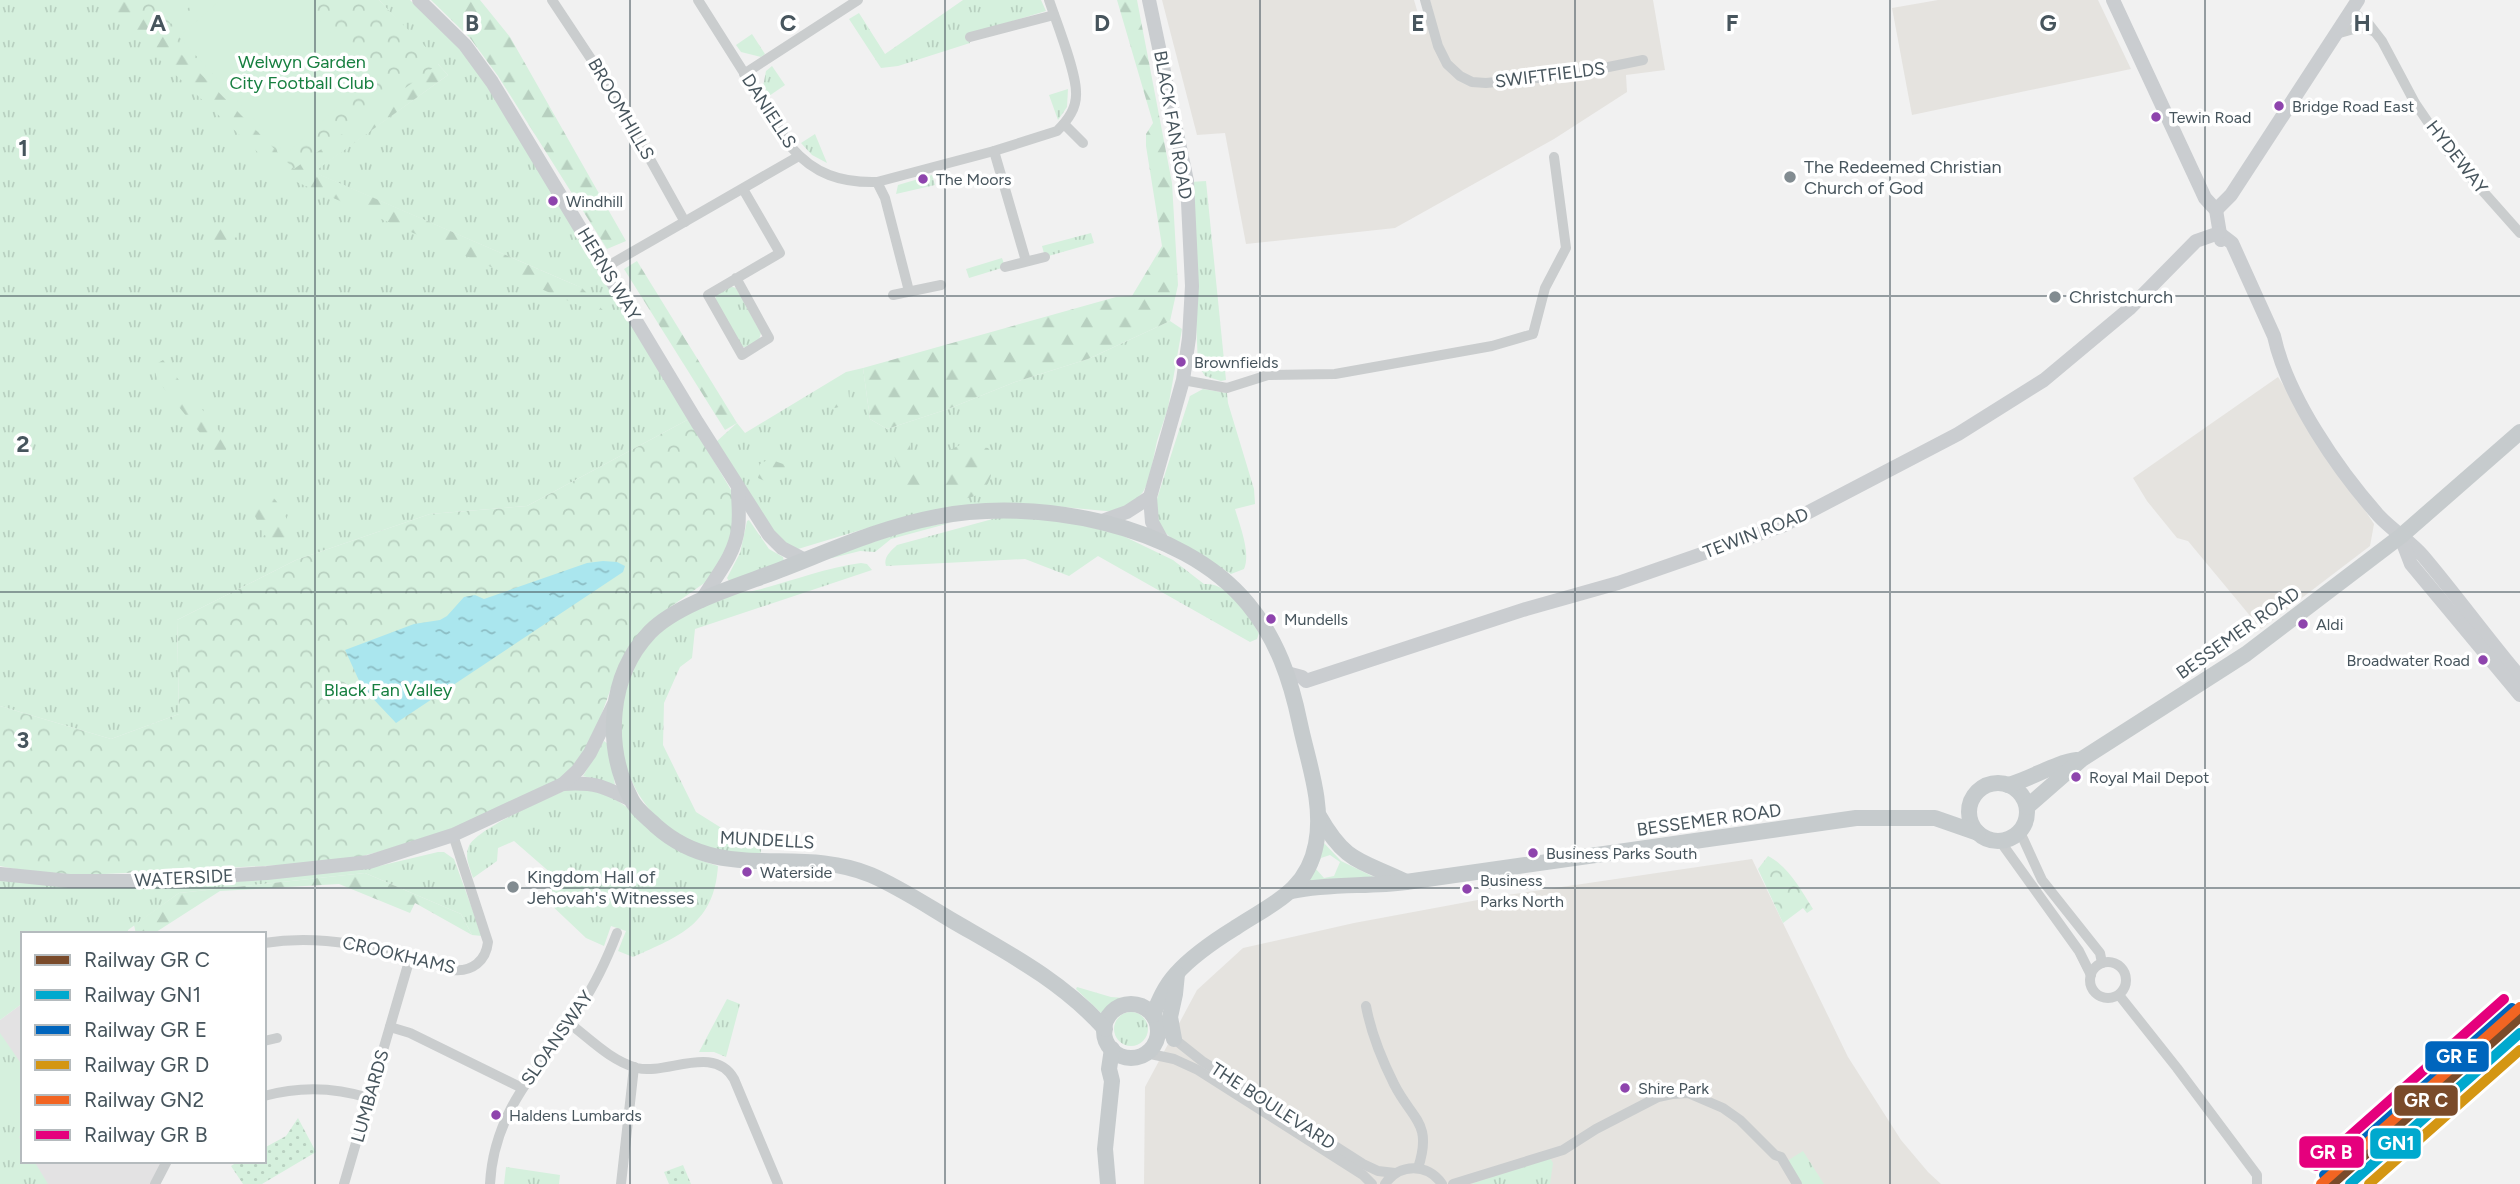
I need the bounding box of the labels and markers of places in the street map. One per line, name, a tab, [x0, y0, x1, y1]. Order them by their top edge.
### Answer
place label: Bridge Road East	[2292, 97, 2414, 116]
marker: Bridge Road East	[2272, 99, 2286, 113]
place label: Tewin Road	[2169, 108, 2251, 127]
marker: Tewin Road	[2149, 110, 2163, 124]
place label: The Redeemed Christian Church of God	[1804, 156, 2002, 199]
marker: The Redeemed Christian Church of God	[1782, 169, 1798, 185]
place label: The Moors	[936, 170, 1011, 189]
marker: The Moors	[916, 172, 930, 186]
place label: Windhill	[566, 192, 623, 211]
marker: Windhill	[546, 194, 560, 208]
place label: Christchurch	[2069, 286, 2173, 308]
marker: Christchurch	[2047, 289, 2063, 305]
place label: Brownfields	[1194, 353, 1278, 372]
marker: Brownfields	[1174, 355, 1188, 369]
place label: Mundells	[1284, 610, 1348, 629]
marker: Mundells	[1264, 612, 1278, 626]
place label: Aldi	[2316, 615, 2343, 634]
marker: Aldi	[2296, 617, 2310, 631]
place label: Broadwater Road	[2347, 651, 2470, 670]
marker: Broadwater Road	[2476, 653, 2490, 667]
place label: Royal Mail Depot	[2089, 768, 2209, 787]
marker: Royal Mail Depot	[2069, 770, 2083, 784]
place label: Business Parks South	[1546, 844, 1697, 863]
marker: Business Parks South	[1526, 846, 1540, 860]
place label: Waterside	[760, 863, 833, 882]
marker: Waterside	[740, 865, 754, 879]
place label: Kingdom Hall of Jehovah's Witnesses	[527, 866, 694, 909]
place label: Business Parks North	[1480, 871, 1564, 911]
marker: Kingdom Hall of Jehovah's Witnesses	[505, 879, 521, 895]
marker: Business Parks North	[1460, 882, 1474, 896]
place label: Shire Park	[1638, 1079, 1709, 1098]
marker: Shire Park	[1618, 1081, 1632, 1095]
place label: Haldens Lumbards	[509, 1106, 642, 1125]
marker: Haldens Lumbards	[489, 1108, 503, 1122]

